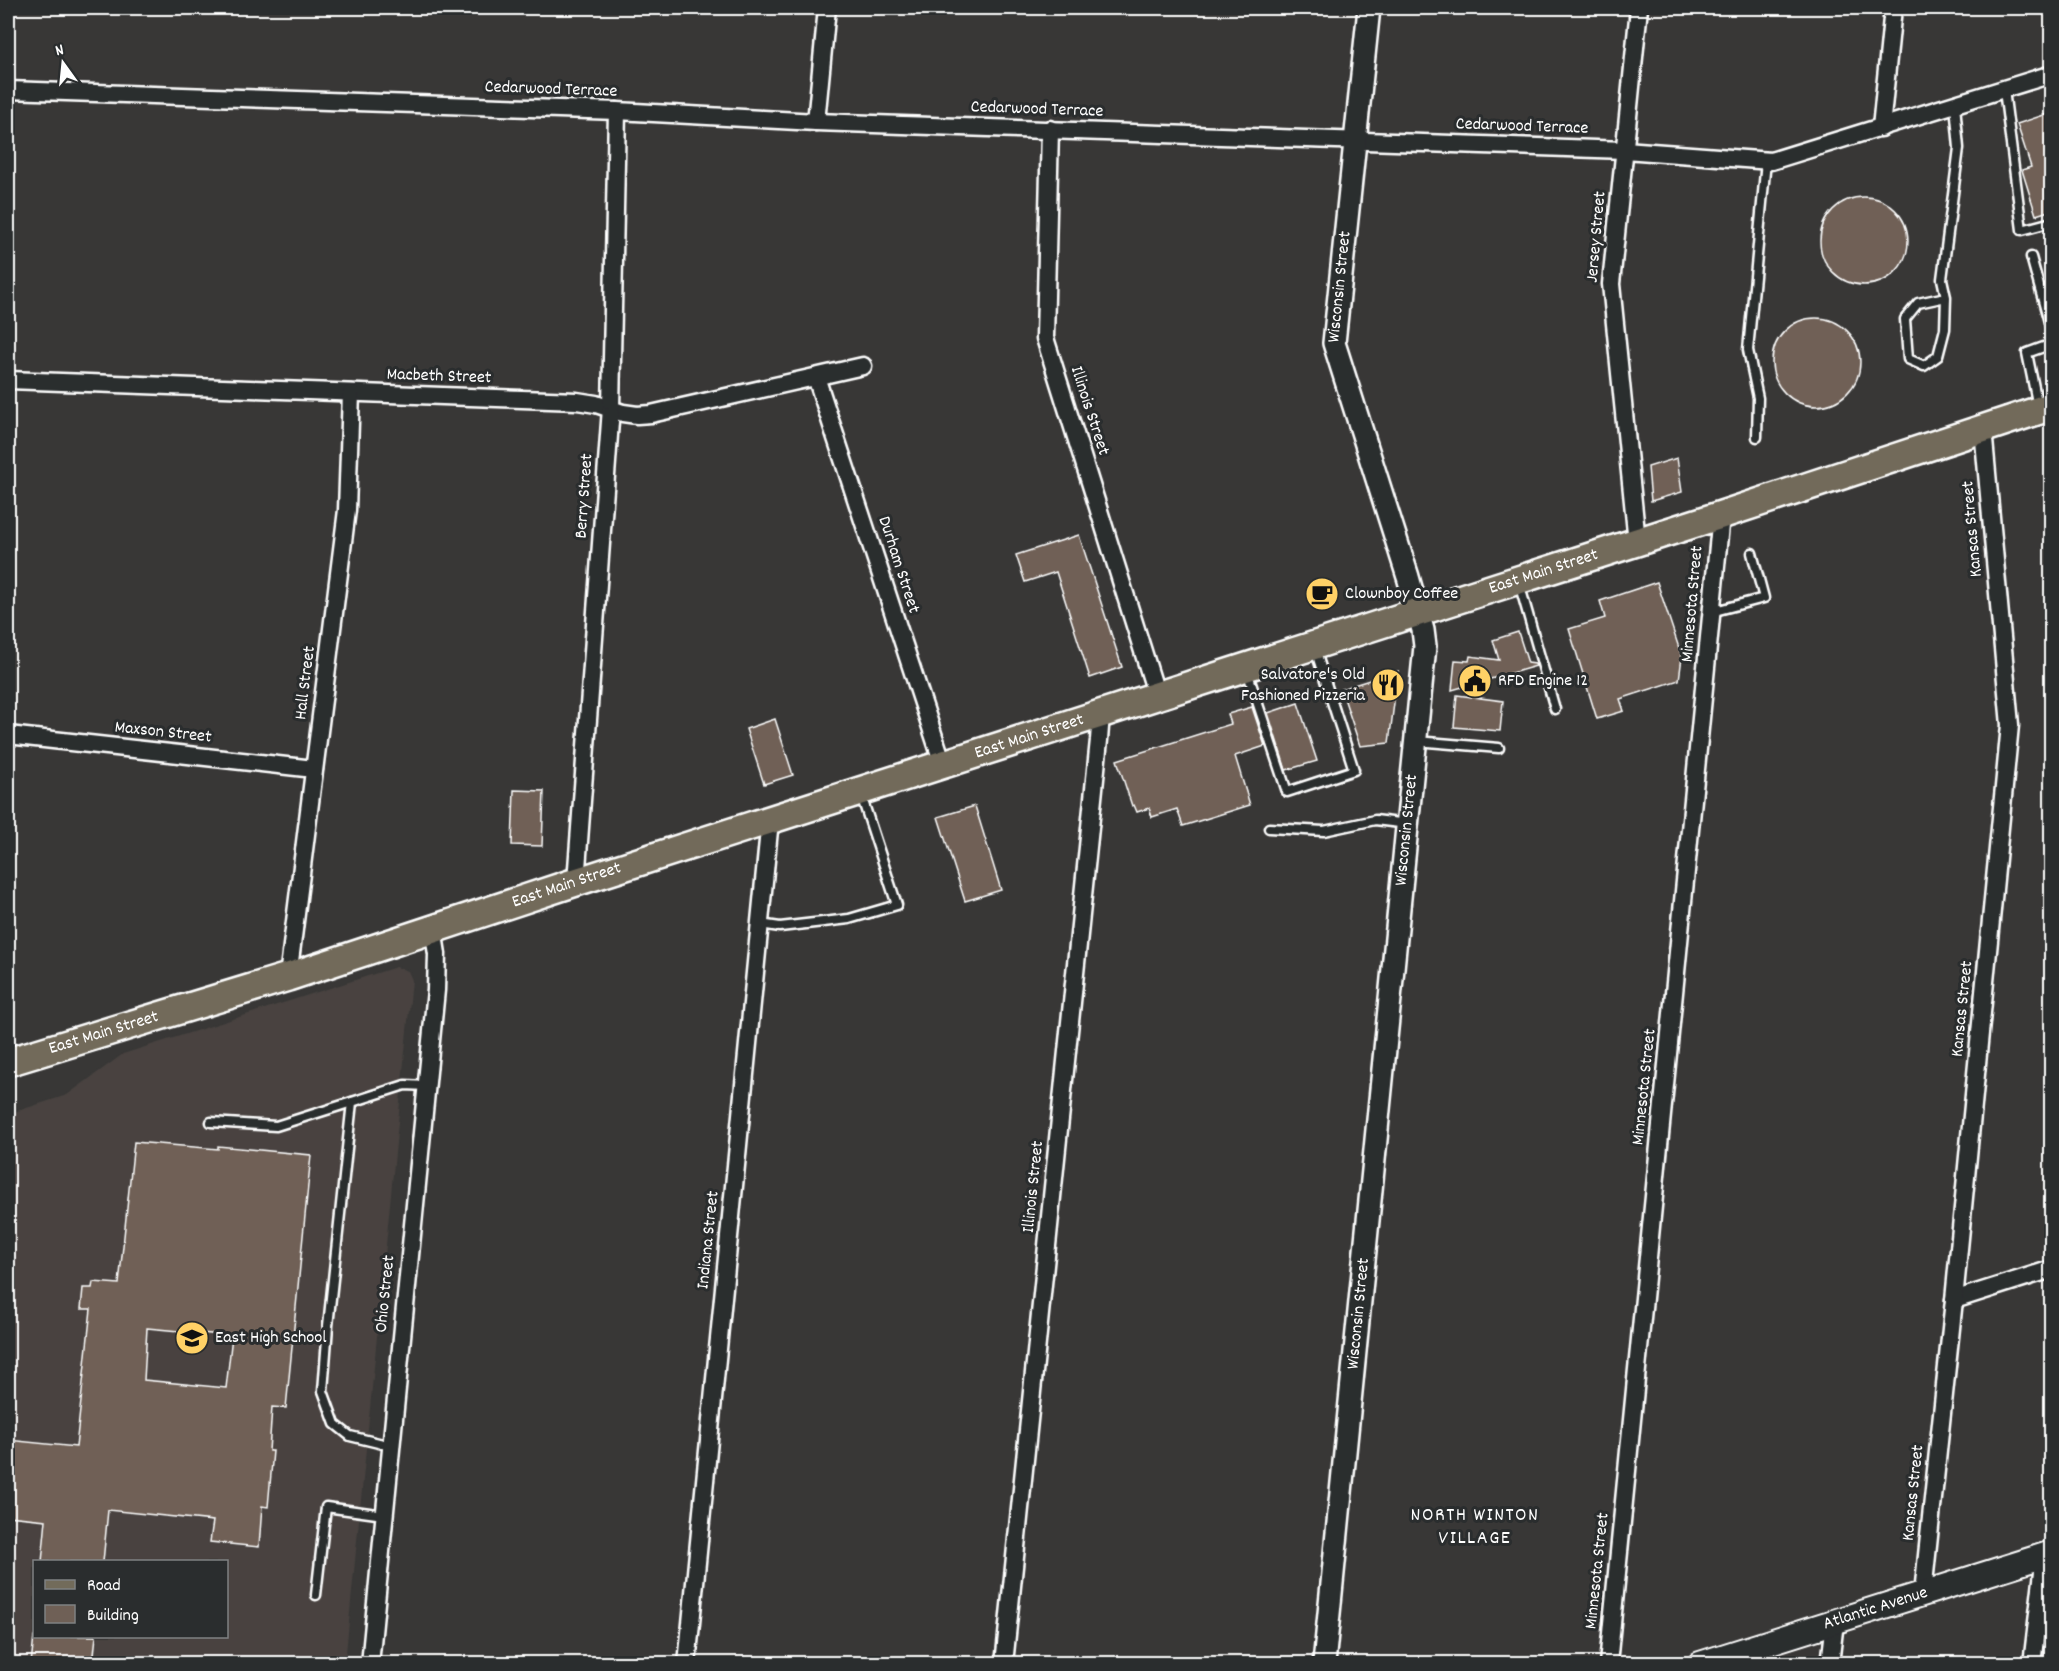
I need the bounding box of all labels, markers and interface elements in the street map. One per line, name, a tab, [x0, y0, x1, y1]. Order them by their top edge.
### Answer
north arrow	[33, 33, 93, 93]
text: N	[53, 39, 67, 63]
street label: Cedarwood Terrace	[484, 75, 618, 105]
street label: Cedarwood Terrace	[970, 95, 1104, 125]
street label: Cedarwood Terrace	[1455, 112, 1589, 142]
street label: Jersey Street	[1581, 190, 1613, 284]
street label: Wisconsin Street	[1322, 230, 1358, 344]
street label: Macbeth Street	[386, 363, 492, 391]
street label: Illinois Street	[1063, 363, 1115, 459]
street label: Berry Street	[570, 452, 600, 539]
street label: Kansas Street	[1956, 479, 1990, 578]
street label: Durham Street	[871, 513, 926, 617]
street label: East Main Street	[1486, 543, 1602, 601]
street label: Minnesota Street	[1675, 544, 1711, 663]
cafe icon: Clownboy Coffee	[1304, 576, 1340, 612]
place label: Clownboy Coffee	[1345, 582, 1458, 607]
street label: Hall Street	[289, 644, 323, 721]
place label: Salvatore's Old Fashioned Pizzeria	[1241, 663, 1366, 709]
public building icon: RFD Engine 12	[1457, 663, 1493, 699]
restaurant icon: Salvatore's Old Fashioned Pizzeria	[1370, 667, 1406, 703]
place label: RFD Engine 12	[1498, 669, 1588, 694]
street label: East Main Street	[972, 707, 1088, 766]
street label: Maxson Street	[113, 715, 213, 751]
street label: Wisconsin Street	[1389, 773, 1425, 887]
street label: East Main Street	[509, 856, 625, 915]
street label: Kansas Street	[1946, 959, 1981, 1058]
street label: East Main Street	[46, 1004, 162, 1061]
street label: Minnesota Street	[1626, 1027, 1664, 1146]
street label: Illinois Street	[1017, 1139, 1051, 1234]
street label: Indiana Street	[691, 1189, 727, 1290]
street label: Ohio Street	[370, 1254, 403, 1334]
street label: Wisconsin Street	[1341, 1256, 1377, 1371]
school or university icon: East High School	[174, 1320, 210, 1356]
place label: East High School	[215, 1326, 327, 1351]
street label: Kansas Street	[1897, 1443, 1932, 1542]
district label: NORTH WINTON VILLAGE	[1411, 1502, 1539, 1553]
street label: Minnesota Street	[1579, 1511, 1617, 1630]
legend	[33, 1560, 228, 1638]
text: Road	[87, 1574, 121, 1599]
street label: Atlantic Avenue	[1820, 1580, 1931, 1637]
text: Building	[87, 1604, 139, 1629]

